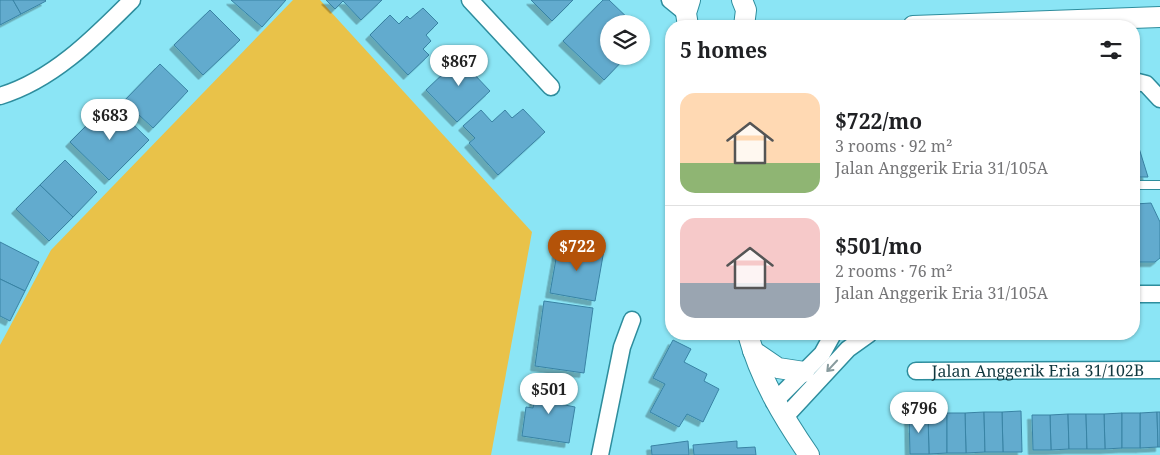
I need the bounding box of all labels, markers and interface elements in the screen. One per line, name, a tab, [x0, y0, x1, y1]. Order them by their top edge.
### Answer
map controls	[600, 15, 650, 65]
button: layers	[600, 15, 650, 65]
text: 5 homes	[680, 36, 767, 64]
icon: filters	[1097, 36, 1125, 64]
pin: $867	[429, 44, 489, 87]
text: $867	[441, 50, 477, 72]
pin: $683	[80, 98, 140, 141]
text: $683	[92, 104, 128, 126]
text: $722/mo	[835, 107, 922, 135]
icon: home	[720, 113, 780, 173]
text: 3 rooms · 92 m²	[835, 135, 952, 157]
text: Jalan Anggerik Eria 31/105A	[835, 157, 1048, 179]
pin: $722	[547, 230, 607, 272]
text: $501/mo	[835, 232, 922, 260]
text: $722	[559, 235, 595, 257]
icon: home	[720, 238, 780, 298]
text: 2 rooms · 76 m²	[835, 260, 952, 282]
text: Jalan Anggerik Eria 31/105A	[835, 282, 1048, 304]
one-way arrow	[826, 359, 838, 372]
street label: Jalan Anggerik Eria 31/102B	[931, 359, 1144, 382]
pin: $501	[519, 372, 579, 415]
text: $501	[531, 378, 567, 400]
pin: $796	[889, 392, 949, 434]
text: $796	[901, 397, 937, 419]

